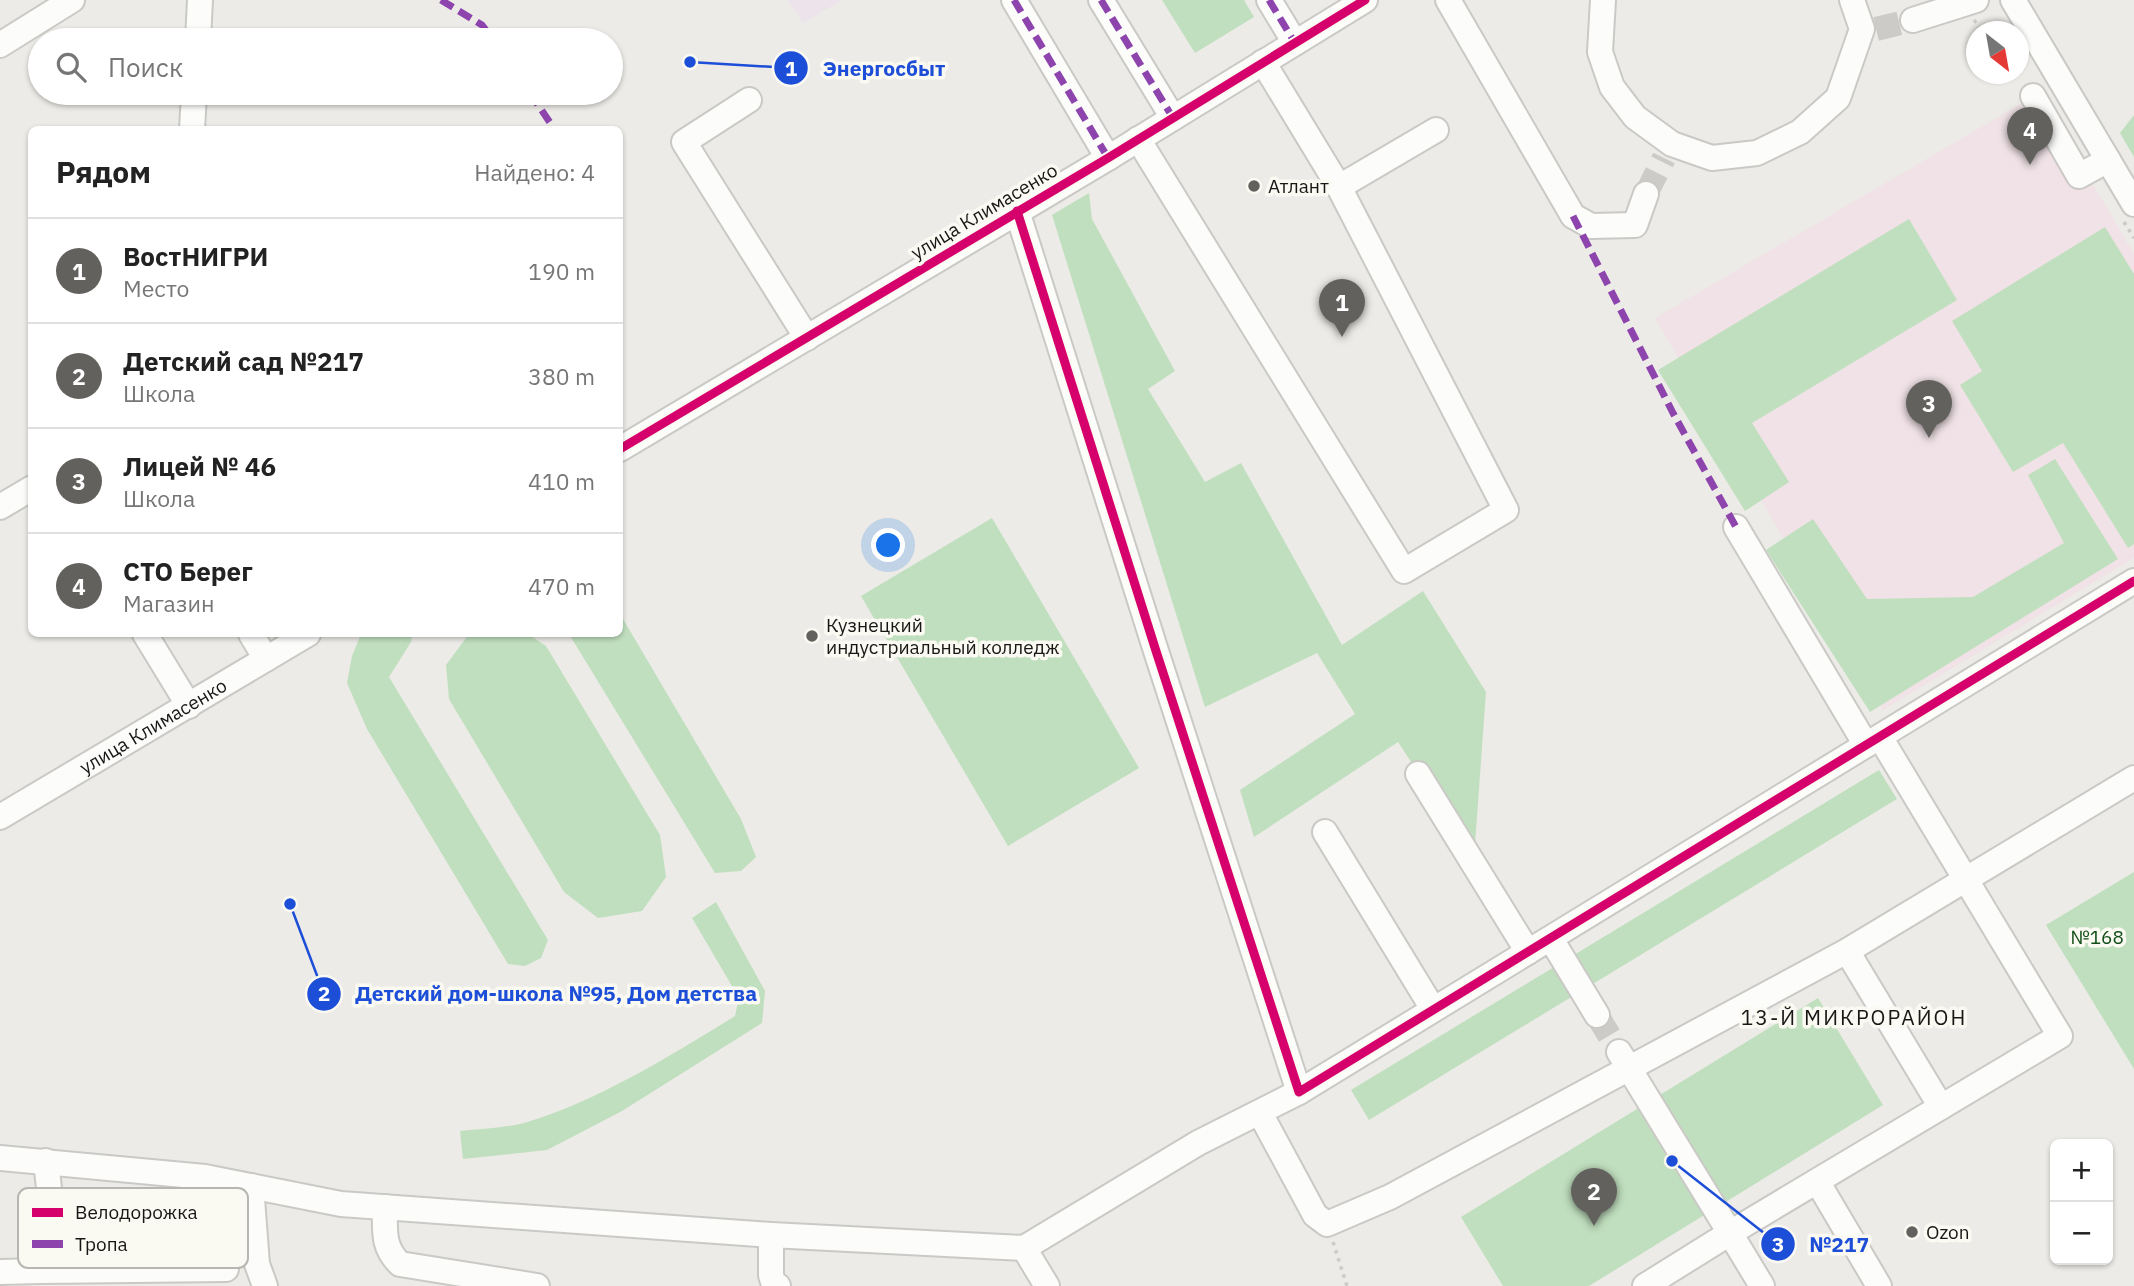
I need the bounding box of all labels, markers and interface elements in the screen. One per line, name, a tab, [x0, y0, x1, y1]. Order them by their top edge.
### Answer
north arrow	[1966, 21, 2029, 84]
search box	[28, 28, 623, 105]
callout: Энергосбыт	[773, 47, 959, 89]
icon: search	[52, 48, 90, 86]
text: Поиск	[108, 50, 183, 84]
text: 1	[785, 54, 798, 82]
text: Энергосбыт	[823, 54, 945, 82]
pin: 4	[2007, 107, 2053, 165]
text: Рядом	[56, 152, 151, 191]
text: Найдено: 4	[474, 157, 595, 187]
street label: улица Климасенко	[906, 158, 1062, 264]
place label: Атлант	[1268, 174, 1329, 198]
marker: Атлант	[1246, 178, 1262, 194]
text: ВостНИГРИ	[123, 239, 268, 273]
text: 1	[72, 256, 86, 286]
text: 190 m	[528, 256, 595, 286]
text: Место	[123, 273, 189, 303]
pin: 1	[1319, 279, 1365, 337]
text: Детский сад №217	[123, 344, 364, 378]
text: 2	[72, 361, 86, 391]
text: 380 m	[528, 361, 595, 391]
text: Школа	[123, 378, 195, 408]
pin: 3	[1906, 380, 1952, 438]
text: Лицей № 46	[123, 449, 276, 483]
text: 3	[72, 466, 86, 496]
text: 410 m	[528, 466, 595, 496]
text: Школа	[123, 483, 195, 513]
your location	[871, 528, 905, 562]
text: СТО Берег	[123, 554, 253, 588]
text: 4	[72, 571, 86, 601]
text: 470 m	[528, 571, 595, 601]
text: Магазин	[123, 588, 214, 618]
place label: Кузнецкий индустриальный колледж	[826, 613, 1060, 659]
marker: Кузнецкий индустриальный колледж	[804, 628, 820, 644]
street label: улица Климасенко	[75, 673, 231, 779]
park label: №168	[2070, 925, 2124, 949]
callout: Детский дом-школа №95, Дом детства	[306, 973, 771, 1015]
text: 2	[318, 979, 330, 1007]
text: Детский дом-школа №95, Дом детства	[355, 979, 757, 1007]
district label: 13-Й МИКРОРАЙОН	[1741, 1003, 1967, 1031]
map controls	[2050, 1139, 2113, 1265]
button: +	[2050, 1139, 2113, 1202]
pin: 2	[1571, 1168, 1617, 1226]
legend	[18, 1188, 248, 1268]
text: Велодорожка	[75, 1200, 198, 1224]
button: −	[2050, 1202, 2113, 1265]
place label: Ozon	[1926, 1220, 1970, 1244]
callout: №217	[1760, 1223, 1883, 1265]
marker: Ozon	[1904, 1224, 1920, 1240]
text: 3	[1772, 1230, 1784, 1258]
text: №217	[1809, 1230, 1869, 1258]
text: Тропа	[75, 1232, 128, 1256]

